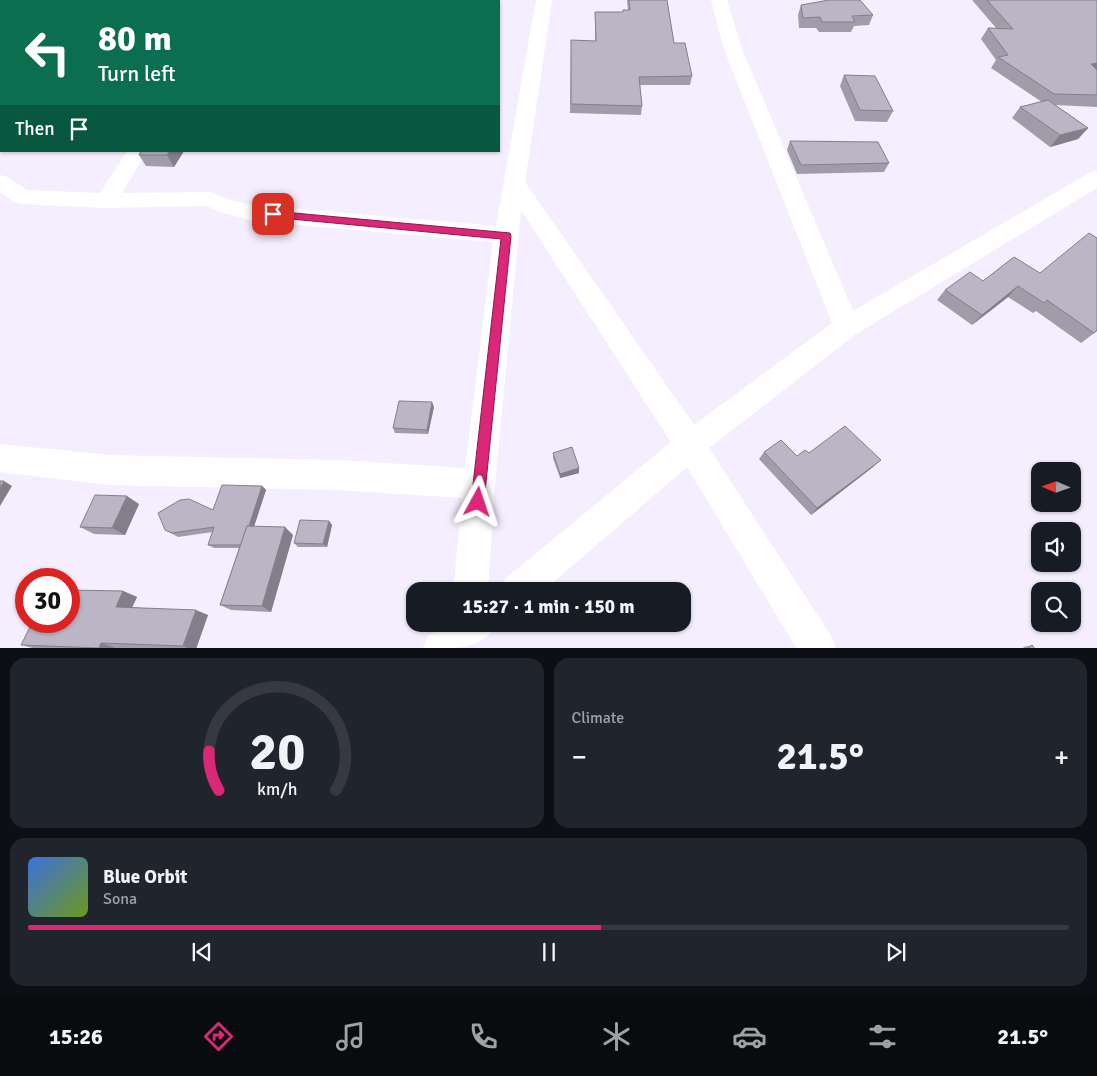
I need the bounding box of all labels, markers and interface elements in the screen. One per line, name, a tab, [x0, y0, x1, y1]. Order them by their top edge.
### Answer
text: 80 m	[98, 17, 172, 60]
icon: left	[15, 20, 80, 85]
text: Turn left	[98, 60, 176, 87]
icon: arrive	[65, 115, 93, 143]
text: Then	[15, 117, 55, 141]
pin	[252, 193, 294, 235]
icon: arrive	[259, 200, 287, 228]
north arrow	[1031, 462, 1081, 512]
map controls	[1031, 462, 1081, 632]
position arrow	[451, 475, 503, 527]
button: sound	[1031, 522, 1081, 572]
speed limit sign: 30	[15, 568, 80, 633]
button: search	[1031, 582, 1081, 632]
text: 15:27 · 1 min · 150 m	[462, 595, 635, 619]
text: Climate	[572, 708, 624, 728]
text: 20	[249, 720, 305, 784]
text: 21.5°	[776, 733, 864, 780]
text: −	[572, 740, 587, 774]
text: +	[1054, 740, 1069, 774]
text: km/h	[257, 778, 297, 800]
text: Blue Orbit	[103, 865, 187, 889]
text: Sona	[103, 889, 137, 909]
icon: previous	[188, 938, 216, 966]
icon: pause	[535, 938, 563, 966]
icon: next	[882, 938, 910, 966]
icon: directions	[201, 1019, 236, 1054]
icon: music	[333, 1019, 368, 1054]
icon: phone	[466, 1019, 501, 1054]
icon: climate	[599, 1019, 634, 1054]
icon: car	[732, 1019, 767, 1054]
icon: filters	[865, 1019, 900, 1054]
text: 15:26	[49, 1023, 103, 1050]
text: 21.5°	[997, 1023, 1048, 1050]

